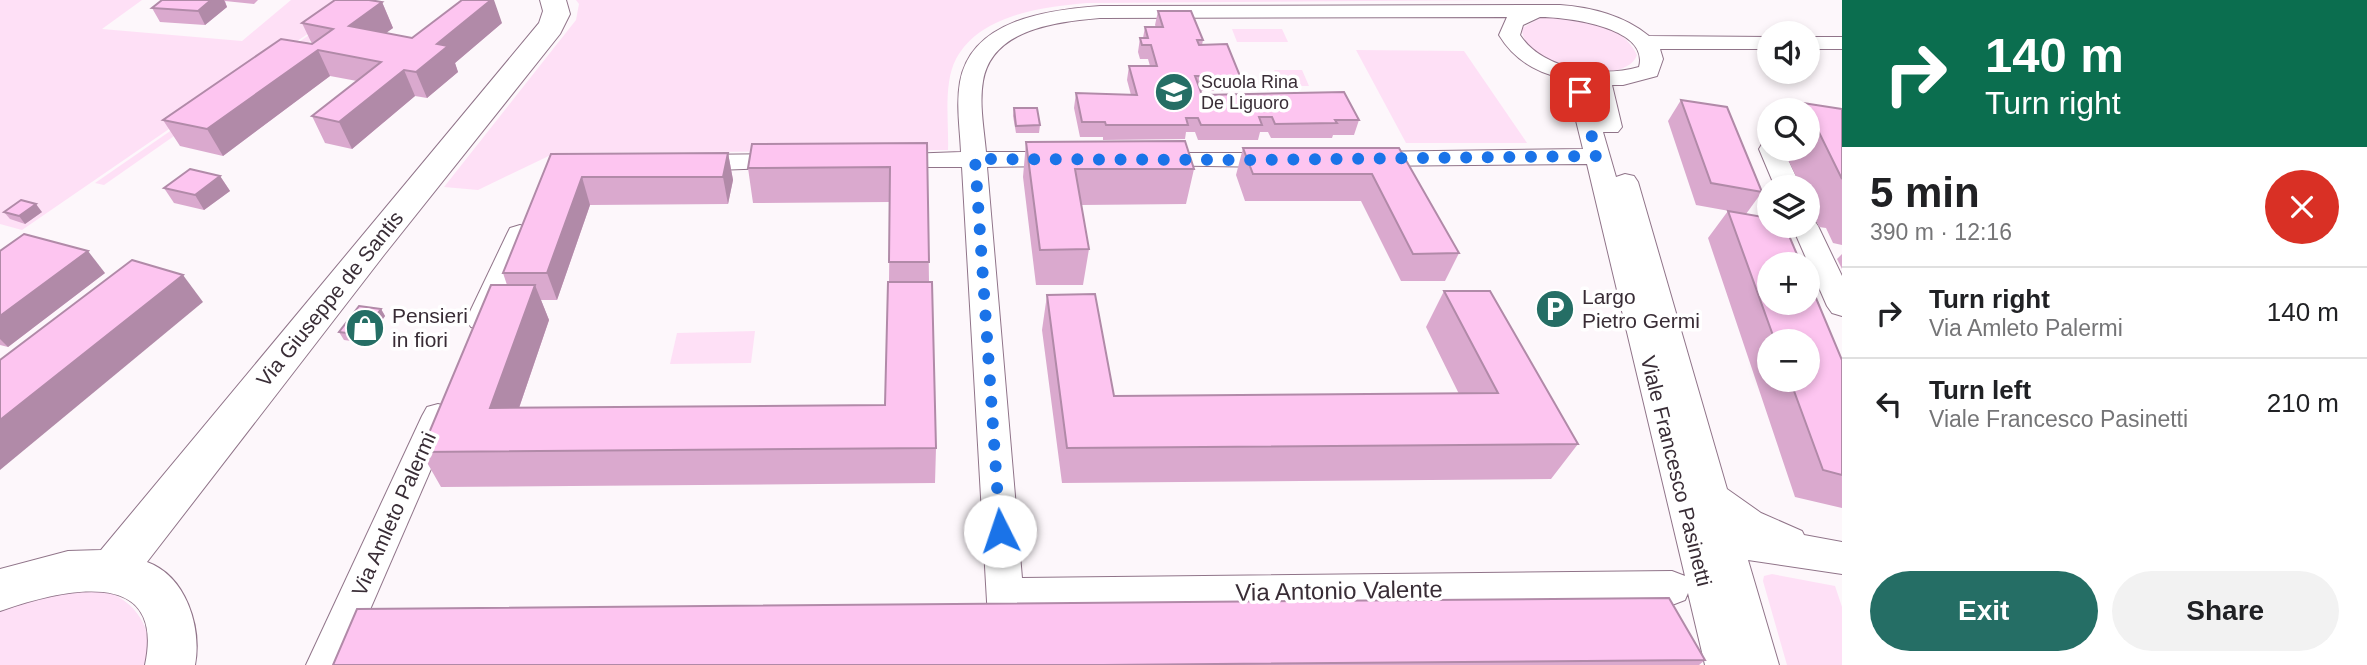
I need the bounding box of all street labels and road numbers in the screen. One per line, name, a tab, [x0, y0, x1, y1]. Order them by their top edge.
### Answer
street label: Via Giuseppe de Santis	[252, 206, 407, 391]
street label: Viale Francesco Pasinetti	[1637, 353, 1716, 588]
street label: Via Amleto Palermi	[347, 428, 440, 599]
street label: Via Antonio Valente	[1235, 575, 1443, 606]

